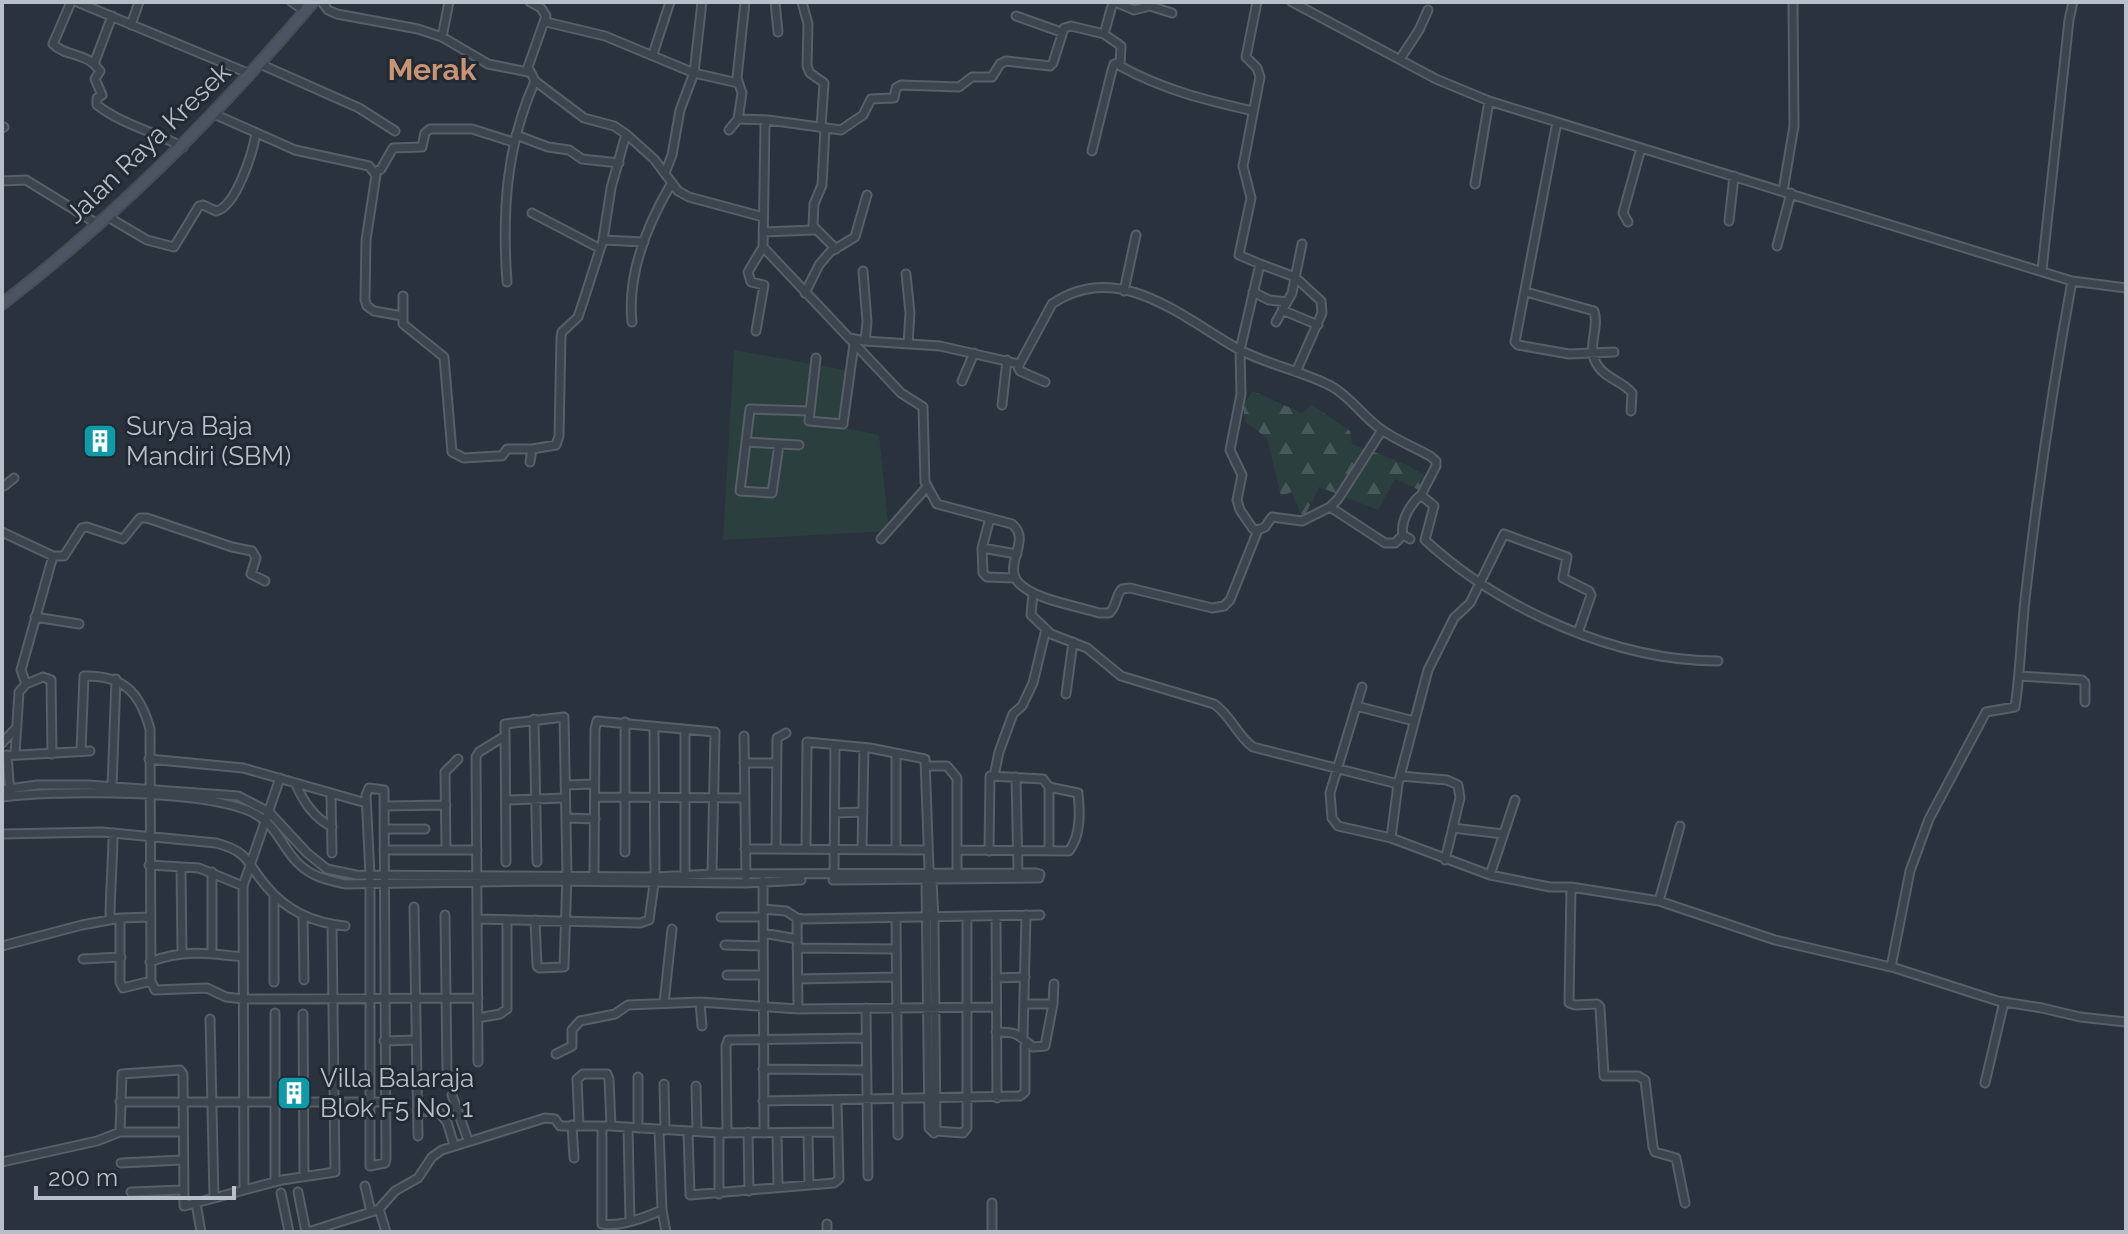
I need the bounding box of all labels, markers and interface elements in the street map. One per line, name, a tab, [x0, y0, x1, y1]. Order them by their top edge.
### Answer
district label: Merak	[387, 52, 477, 87]
street label: Jalan Raya Kresek	[60, 57, 237, 229]
place label: Surya Baja Mandiri (SBM)	[126, 411, 291, 471]
building icon: Surya Baja Mandiri (SBM)	[81, 422, 119, 460]
place label: Villa Balaraja Blok F5 No. 1	[320, 1063, 474, 1123]
building icon: Villa Balaraja Blok F5 No. 1	[275, 1074, 313, 1112]
scale bar	[36, 1150, 234, 1200]
text: 200 m	[48, 1163, 118, 1192]

